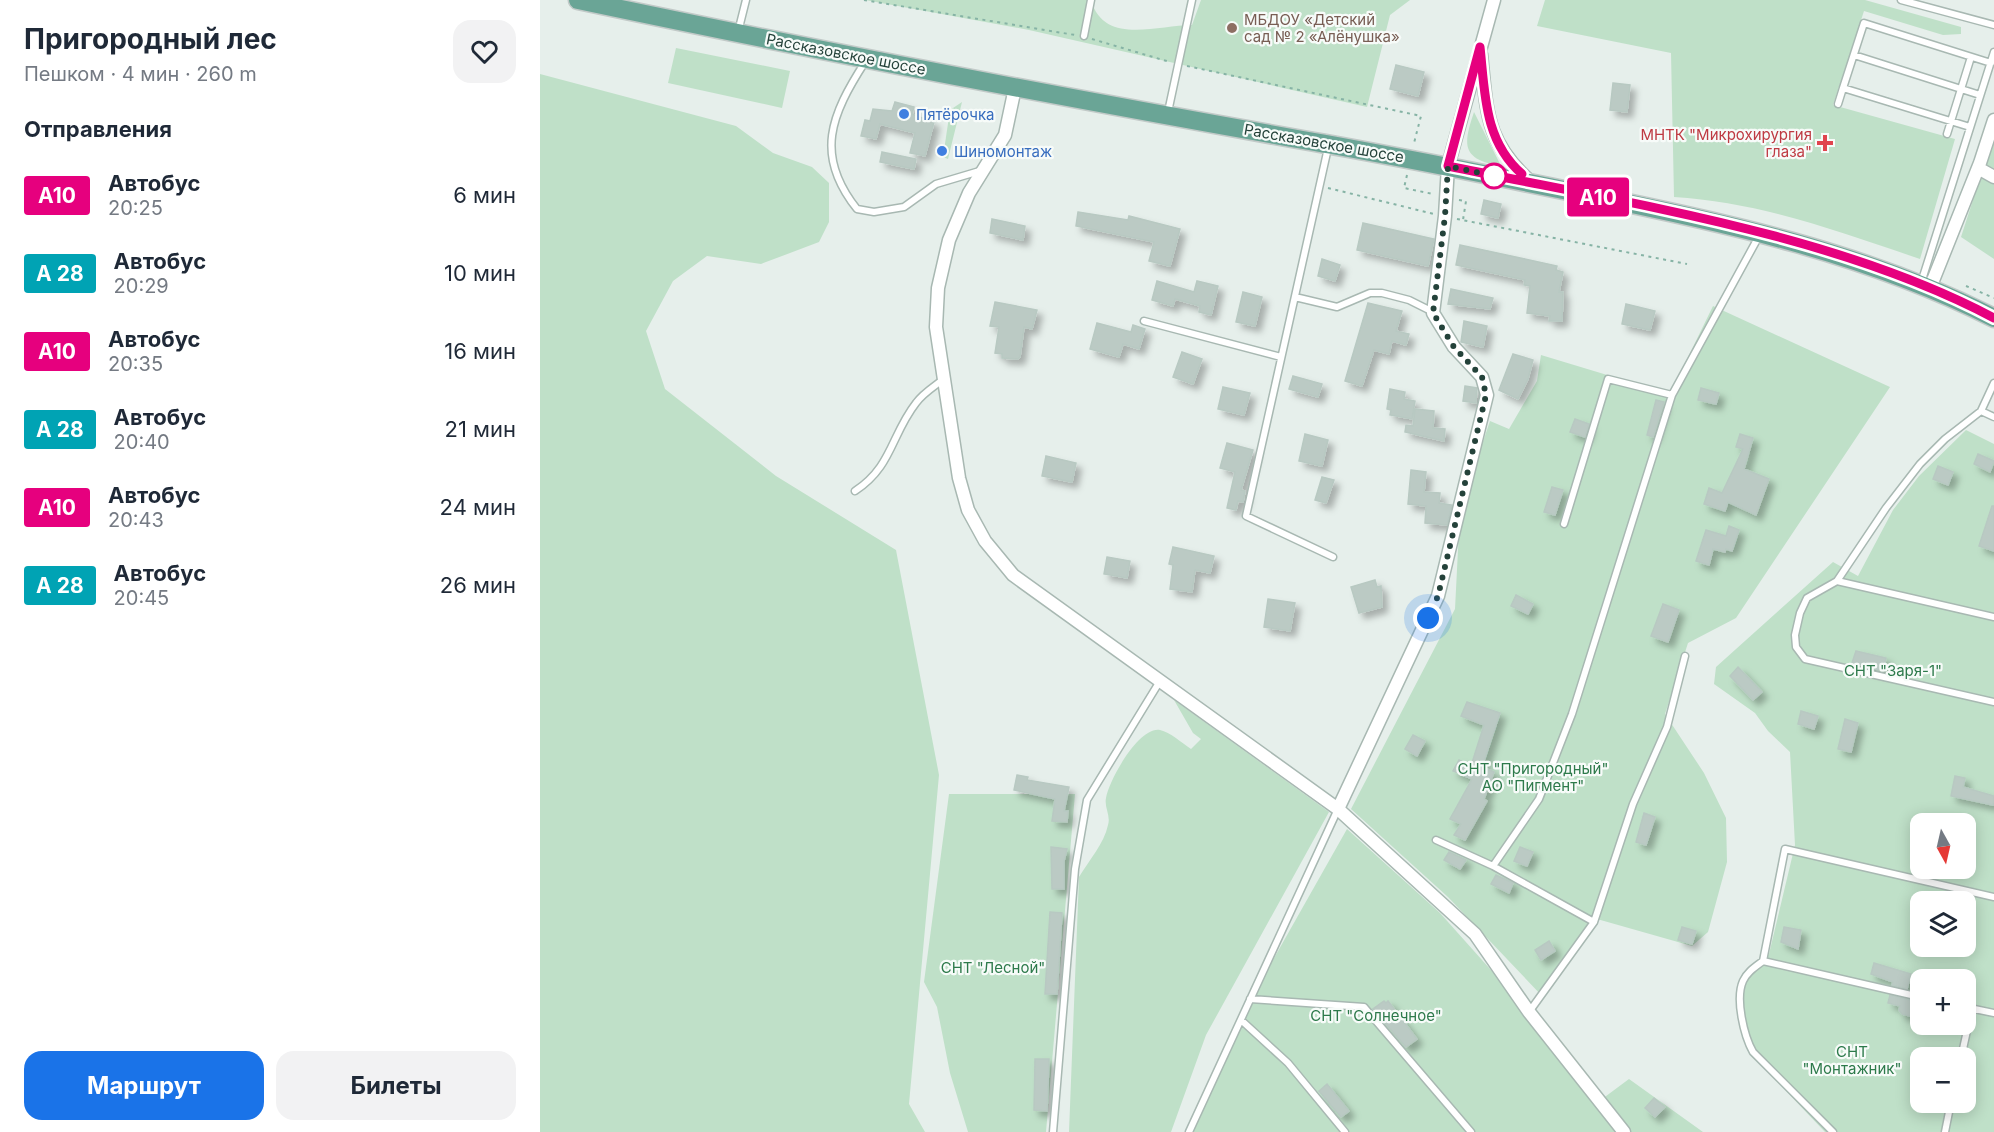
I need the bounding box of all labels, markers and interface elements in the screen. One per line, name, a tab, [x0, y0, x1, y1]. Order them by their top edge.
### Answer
place label: МБДОУ «Детский сад № 2 «Алёнушка»	[1244, 10, 1400, 46]
button: heart	[453, 20, 516, 83]
marker: МБДОУ «Детский сад № 2 «Алёнушка»	[1225, 21, 1239, 35]
text: Пригородный лес	[24, 22, 277, 56]
street label: Рассказовское шоссе	[765, 29, 927, 79]
text: Пешком · 4 мин · 260 m	[24, 62, 257, 86]
place label: Пятёрочка	[916, 105, 995, 124]
marker: Пятёрочка	[897, 107, 911, 121]
text: Отправления	[24, 116, 172, 142]
street label: Рассказовское шоссе	[1243, 120, 1405, 166]
place label: МНТК "Микрохирургия глаза"	[1640, 125, 1812, 161]
marker: МНТК "Микрохирургия глаза"	[1816, 134, 1834, 152]
place label: Шиномонтаж	[954, 142, 1052, 161]
marker: Шиномонтаж	[935, 144, 949, 158]
unlabelled marker	[1481, 163, 1507, 189]
text: Автобус	[108, 170, 201, 196]
line badge: А10	[1564, 178, 1632, 216]
text: 6 мин	[453, 182, 516, 208]
text: А10	[38, 183, 76, 208]
text: А10	[1579, 185, 1617, 210]
text: 20:25	[108, 196, 163, 220]
text: Автобус	[114, 248, 206, 274]
text: 10 мин	[444, 260, 516, 286]
text: А 28	[36, 261, 84, 286]
text: 20:29	[114, 274, 169, 298]
text: Автобус	[108, 326, 201, 352]
text: 16 мин	[444, 338, 516, 364]
text: А10	[38, 339, 76, 364]
text: 20:35	[108, 352, 163, 376]
text: Автобус	[114, 404, 206, 430]
text: 21 мин	[444, 416, 516, 442]
text: А 28	[36, 417, 84, 442]
text: 20:40	[114, 430, 170, 454]
text: Автобус	[108, 482, 201, 508]
text: 24 мин	[440, 494, 516, 520]
text: А10	[38, 495, 76, 520]
text: 20:43	[108, 508, 164, 532]
text: Автобус	[114, 560, 206, 586]
text: 26 мин	[440, 572, 516, 598]
text: А 28	[36, 573, 84, 598]
text: 20:45	[114, 586, 169, 610]
your location	[1413, 603, 1443, 633]
park label: СНТ "Заря-1"	[1844, 661, 1942, 680]
park label: СНТ "Пригородный" АО "Пигмент"	[1458, 759, 1608, 795]
north arrow	[1910, 813, 1976, 879]
map controls	[1910, 813, 1976, 1113]
button: layers	[1910, 891, 1976, 957]
park label: СНТ "Лесной"	[941, 958, 1045, 977]
button: +	[1910, 969, 1976, 1035]
park label: СНТ "Солнечное"	[1310, 1006, 1442, 1025]
park label: СНТ "Монтажник"	[1803, 1042, 1901, 1078]
button: −	[1910, 1047, 1976, 1113]
button: Маршрут	[24, 1051, 264, 1120]
button: Билеты	[276, 1051, 516, 1120]

